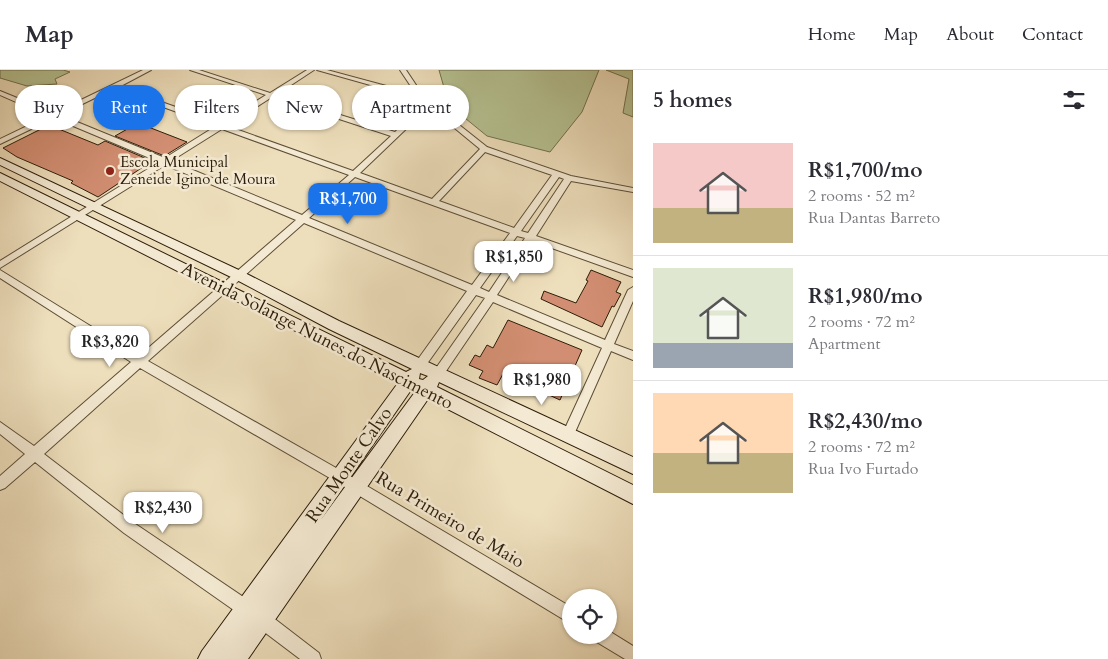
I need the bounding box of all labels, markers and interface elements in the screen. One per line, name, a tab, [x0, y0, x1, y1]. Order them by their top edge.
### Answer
text: Map	[25, 18, 74, 51]
text: Home	[808, 22, 856, 47]
text: Map	[884, 22, 918, 47]
text: About	[946, 22, 994, 47]
text: Contact	[1022, 22, 1083, 47]
chip: Buy	[15, 85, 83, 130]
chip: Rent	[93, 85, 165, 130]
chip: Filters	[175, 85, 258, 130]
chip: New	[268, 85, 342, 130]
chip: Apartment	[352, 85, 469, 130]
text: 5 homes	[653, 86, 732, 115]
icon: filters	[1060, 86, 1088, 114]
place label: Escola Municipal Zeneide Igino de Moura	[120, 152, 276, 189]
text: R$1,700/mo	[808, 156, 922, 185]
icon: home	[693, 163, 753, 223]
marker: Escola Municipal Zeneide Igino de Moura	[104, 165, 116, 177]
pin: R$1,700	[302, 182, 394, 225]
text: 2 rooms · 52 m²	[808, 185, 915, 207]
text: R$1,700	[319, 188, 377, 210]
text: Rua Dantas Barreto	[808, 207, 940, 229]
pin: R$1,850	[468, 240, 560, 283]
text: R$1,850	[485, 246, 543, 268]
street label: Avenida Solange Nunes do Nascimento	[177, 256, 458, 416]
text: R$1,980/mo	[808, 282, 922, 311]
icon: home	[693, 288, 753, 348]
text: 2 rooms · 72 m²	[808, 311, 915, 333]
pin: R$3,820	[64, 326, 156, 368]
text: R$3,820	[81, 331, 139, 353]
text: Apartment	[808, 333, 881, 355]
pin: R$1,980	[496, 364, 588, 406]
text: R$1,980	[513, 369, 571, 391]
street label: Rua Monte Calvo	[300, 402, 398, 528]
text: R$2,430/mo	[808, 407, 922, 436]
icon: home	[693, 413, 753, 473]
text: 2 rooms · 72 m²	[808, 436, 915, 458]
text: Rua Ivo Furtado	[808, 458, 918, 480]
street label: Rua Primeiro de Maio	[371, 466, 529, 574]
pin: R$2,430	[117, 492, 209, 534]
text: R$2,430	[134, 497, 192, 519]
map controls	[562, 589, 617, 644]
button: locate	[562, 589, 617, 644]

